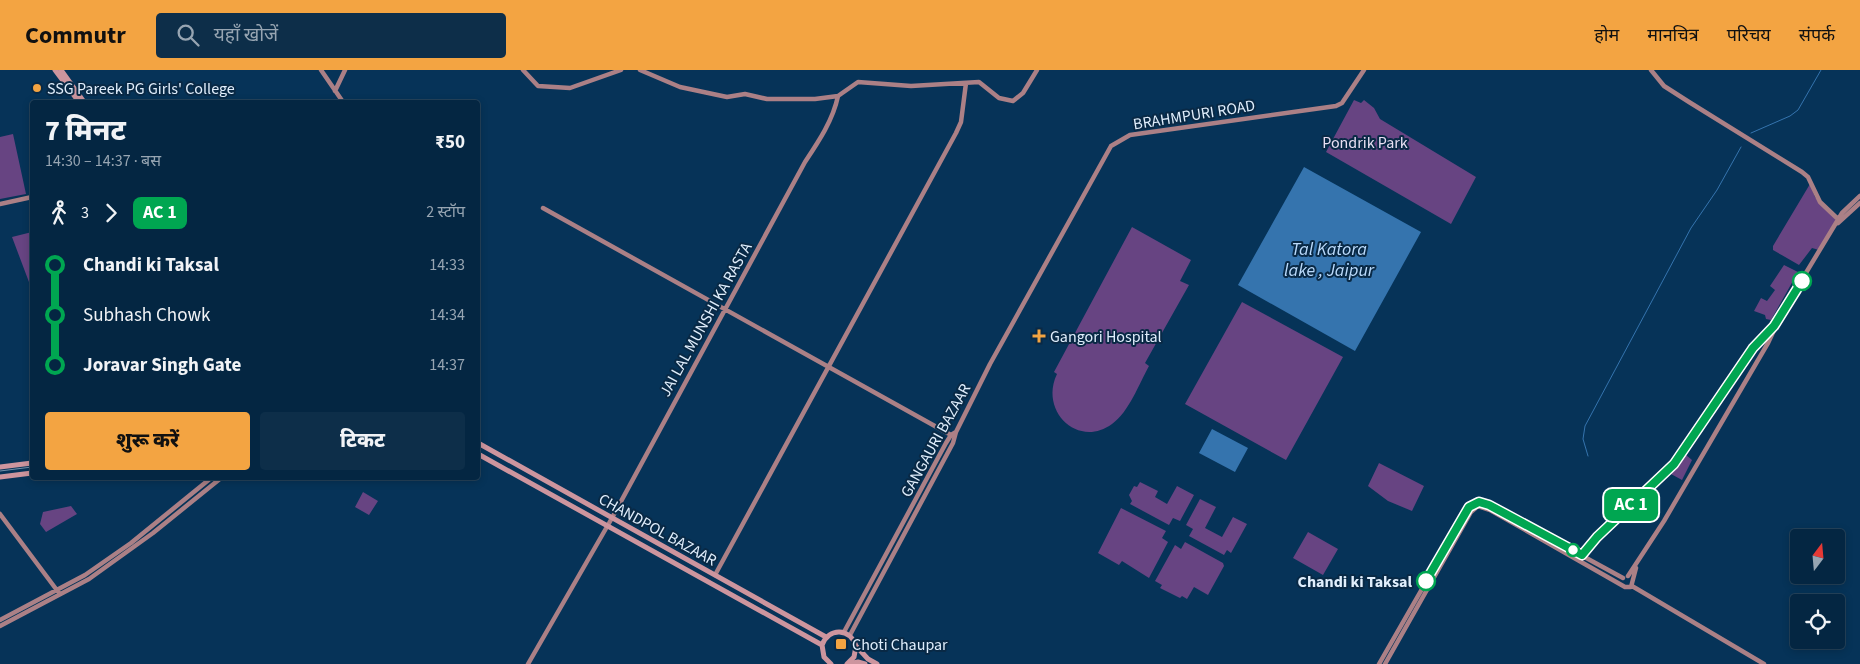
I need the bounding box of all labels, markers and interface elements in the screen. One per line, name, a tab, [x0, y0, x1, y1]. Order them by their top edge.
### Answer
search box	[156, 13, 506, 58]
text: Commutr	[25, 18, 126, 53]
icon: search	[174, 21, 202, 49]
text: यहाँ खोजें	[214, 22, 278, 49]
text: होम	[1594, 23, 1619, 48]
text: मानचित्र	[1647, 23, 1699, 48]
text: परिचय	[1727, 23, 1771, 48]
text: संपर्क	[1799, 23, 1835, 48]
place label: SSG Pareek PG Girls' College	[47, 78, 235, 100]
marker: SSG Pareek PG Girls' College	[31, 82, 43, 94]
street label: BRAHMPURI ROAD	[1132, 94, 1257, 135]
text: 7 मिनट	[45, 111, 126, 151]
text: ₹50	[435, 129, 465, 156]
park label: Pondrik Park	[1322, 132, 1408, 154]
text: 14:30 – 14:37 · बस	[45, 150, 161, 172]
icon: walk	[45, 199, 73, 227]
icon: forward	[97, 199, 125, 227]
text: AC 1	[143, 200, 177, 225]
text: 2 स्टॉप	[426, 201, 465, 223]
text: 3	[81, 202, 89, 224]
water label: Tal Katora lake , Jaipur	[1284, 237, 1375, 283]
street label: JAI LAL MUNSHI KA RASTA	[654, 238, 758, 401]
text: Chandi ki Taksal	[83, 252, 219, 279]
text: 14:33	[429, 254, 465, 276]
unlabelled marker	[1792, 271, 1812, 291]
text: Subhash Chowk	[83, 302, 210, 329]
text: 14:34	[429, 304, 465, 326]
place label: Gangori Hospital	[1050, 326, 1162, 348]
marker: Gangori Hospital	[1032, 329, 1046, 343]
text: Joravar Singh Gate	[83, 352, 241, 379]
text: 14:37	[429, 354, 465, 376]
street label: GANGAURI BAZAAR	[896, 380, 976, 501]
button: शुरू करें	[45, 412, 250, 470]
button: टिकट	[260, 412, 465, 470]
street label: CHANDPOL BAZAAR	[594, 488, 721, 571]
line badge: AC 1	[1596, 489, 1666, 521]
text: AC 1	[1614, 492, 1648, 517]
north arrow	[1790, 529, 1845, 584]
map controls	[1790, 529, 1845, 649]
unlabelled marker	[1566, 543, 1580, 557]
place label: Chandi ki Taksal	[1298, 571, 1412, 593]
marker: Chandi ki Taksal	[1416, 571, 1436, 591]
button: locate	[1790, 594, 1845, 649]
place label: Choti Chaupar	[852, 634, 948, 656]
marker: Choti Chaupar	[834, 637, 848, 651]

